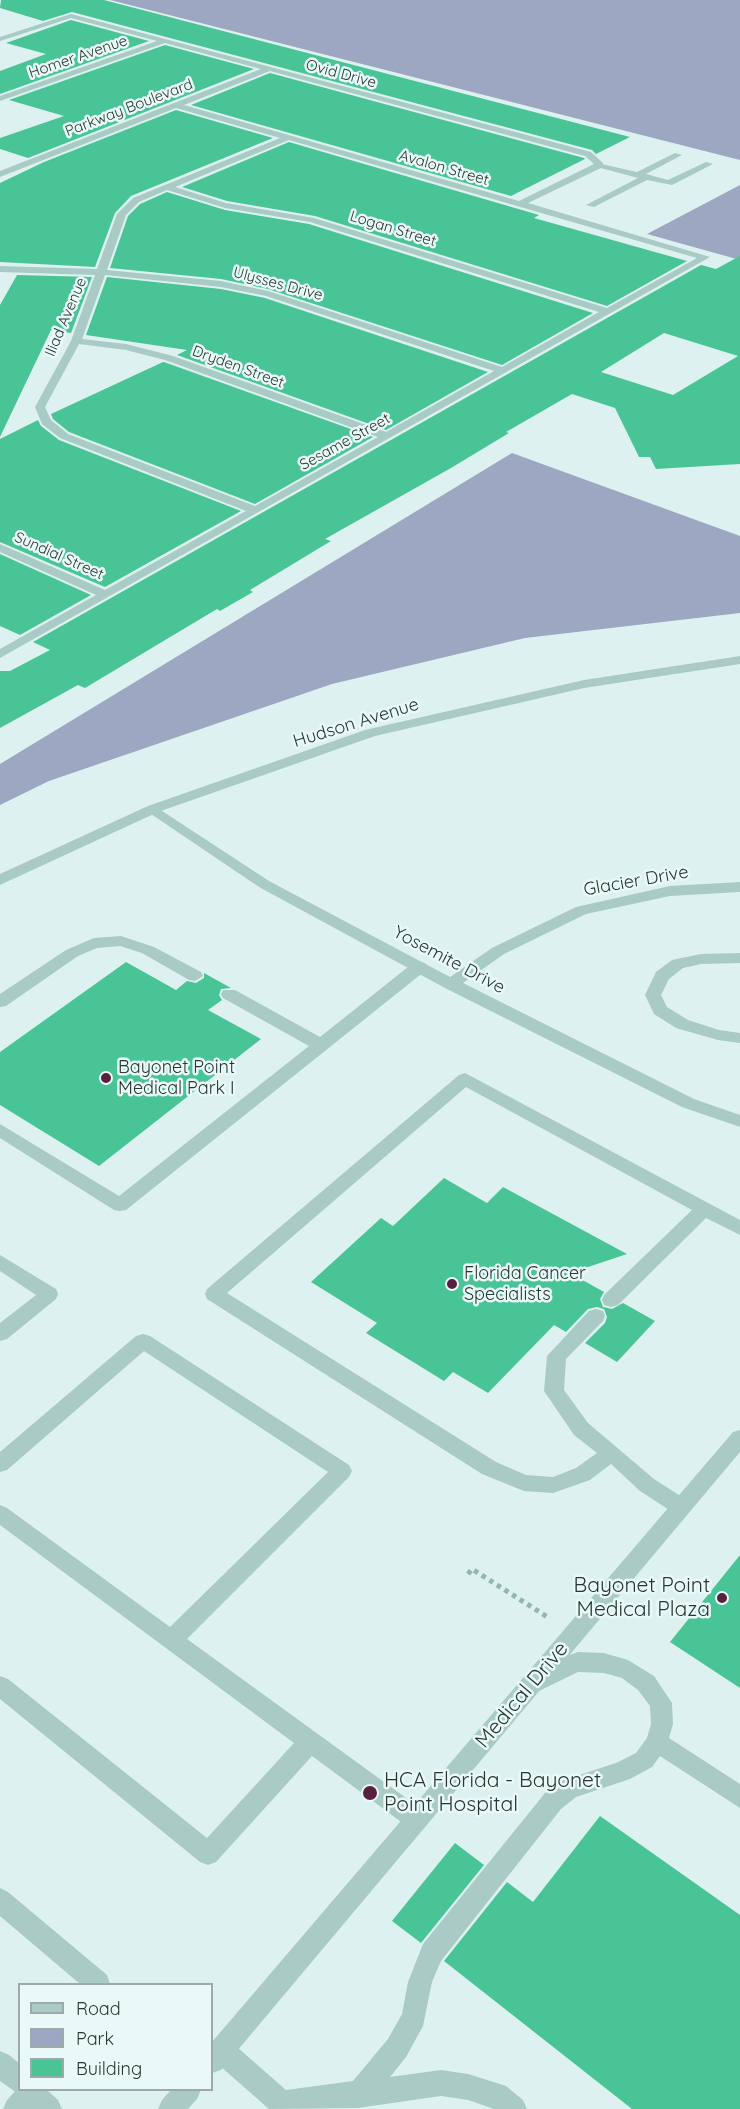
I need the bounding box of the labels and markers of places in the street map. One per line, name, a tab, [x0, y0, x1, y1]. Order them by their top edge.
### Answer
place label: Bayonet Point Medical Park I	[118, 1057, 235, 1100]
marker: Bayonet Point Medical Park I	[99, 1071, 113, 1085]
place label: Florida Cancer Specialists	[464, 1263, 586, 1306]
marker: Florida Cancer Specialists	[445, 1277, 459, 1291]
place label: Bayonet Point Medical Plaza	[574, 1573, 710, 1623]
marker: Bayonet Point Medical Plaza	[715, 1591, 729, 1605]
place label: HCA Florida - Bayonet Point Hospital	[384, 1768, 601, 1818]
marker: HCA Florida - Bayonet Point Hospital	[361, 1784, 379, 1802]

